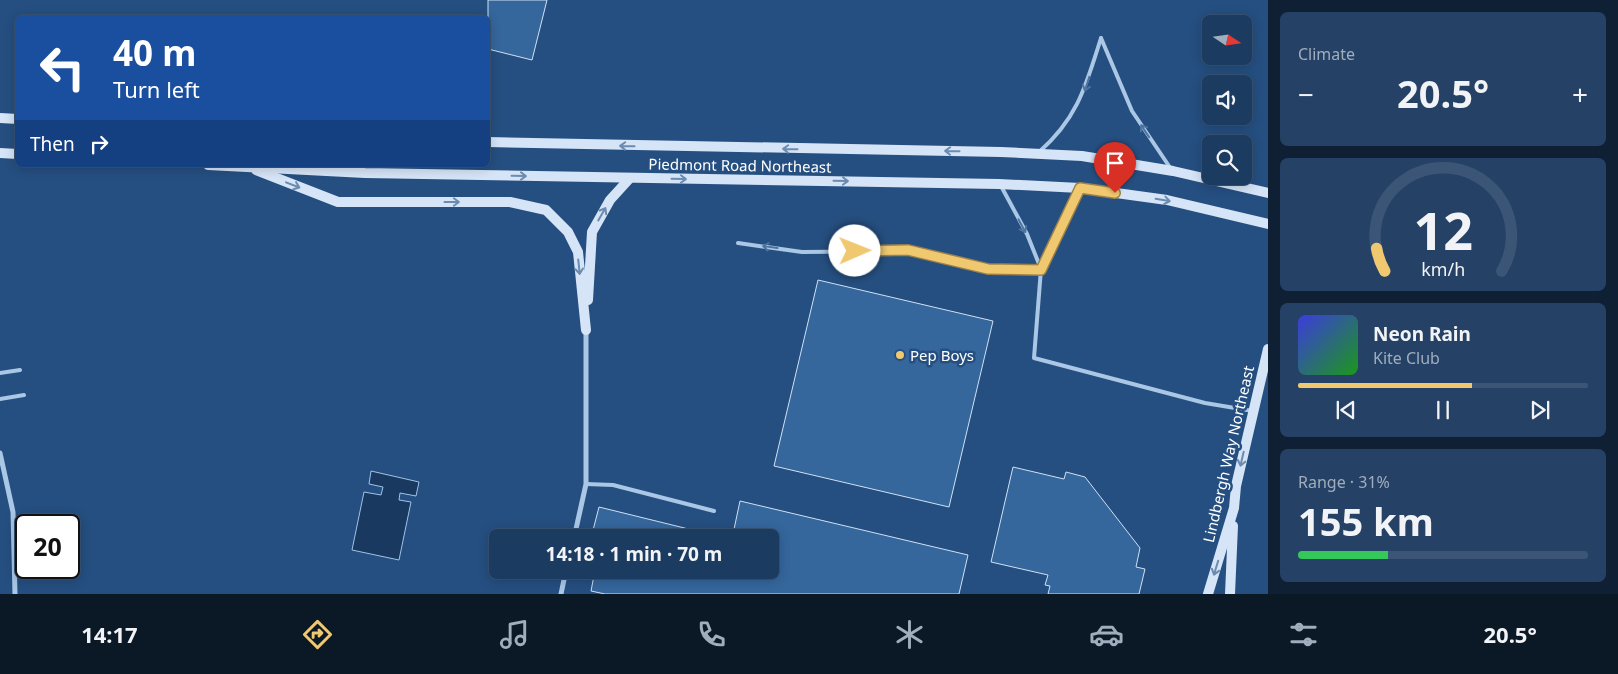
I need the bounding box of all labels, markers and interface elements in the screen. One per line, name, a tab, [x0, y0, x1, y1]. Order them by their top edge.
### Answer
north arrow	[1202, 15, 1252, 65]
map controls	[1202, 15, 1252, 185]
text: 40 m	[113, 29, 196, 76]
icon: left	[30, 35, 95, 100]
text: Climate	[1298, 43, 1355, 65]
text: 20.5°	[1397, 67, 1489, 119]
text: Turn left	[113, 74, 200, 104]
button: sound	[1202, 75, 1252, 125]
text: −	[1298, 75, 1314, 113]
text: +	[1572, 75, 1588, 113]
one-way arrow	[1081, 76, 1091, 92]
one-way arrow	[1140, 124, 1150, 138]
icon: right	[85, 130, 113, 158]
text: Then	[30, 131, 75, 157]
button: search	[1202, 135, 1252, 185]
one-way arrow	[620, 141, 636, 150]
pin	[1094, 142, 1136, 193]
one-way arrow	[782, 144, 798, 153]
one-way arrow	[945, 147, 961, 156]
icon: arrive	[1101, 149, 1129, 177]
street label: Piedmont Road Northeast	[648, 153, 832, 177]
one-way arrow	[510, 171, 527, 181]
one-way arrow	[670, 174, 686, 184]
one-way arrow	[832, 176, 849, 186]
one-way arrow	[285, 180, 300, 190]
text: 12	[1413, 194, 1473, 265]
one-way arrow	[1155, 195, 1171, 205]
one-way arrow	[444, 197, 460, 207]
one-way arrow	[597, 208, 607, 222]
one-way arrow	[1018, 218, 1028, 232]
position arrow	[828, 224, 880, 276]
one-way arrow	[762, 242, 778, 252]
text: km/h	[1421, 257, 1465, 281]
one-way arrow	[575, 258, 584, 274]
text: Neon Rain	[1373, 321, 1471, 347]
place label: Pep Boys	[910, 345, 974, 365]
text: Kite Club	[1373, 347, 1440, 369]
marker: Pep Boys	[894, 349, 906, 361]
street label: Lindbergh Way Northeast	[1198, 363, 1258, 544]
icon: previous	[1332, 396, 1360, 424]
icon: pause	[1429, 396, 1457, 424]
icon: next	[1526, 396, 1554, 424]
one-way arrow	[1237, 451, 1246, 467]
text: Range · 31%	[1298, 471, 1390, 493]
text: 155 km	[1298, 495, 1434, 547]
speed limit sign: 20	[15, 514, 80, 579]
text: 14:18 · 1 min · 70 m	[546, 541, 722, 567]
one-way arrow	[1211, 559, 1221, 575]
icon: directions	[300, 617, 335, 652]
icon: music	[497, 617, 532, 652]
icon: phone	[694, 617, 729, 652]
icon: climate	[892, 617, 927, 652]
icon: car	[1089, 617, 1124, 652]
icon: filters	[1286, 617, 1321, 652]
text: 14:17	[81, 619, 138, 649]
text: 20.5°	[1484, 619, 1537, 649]

